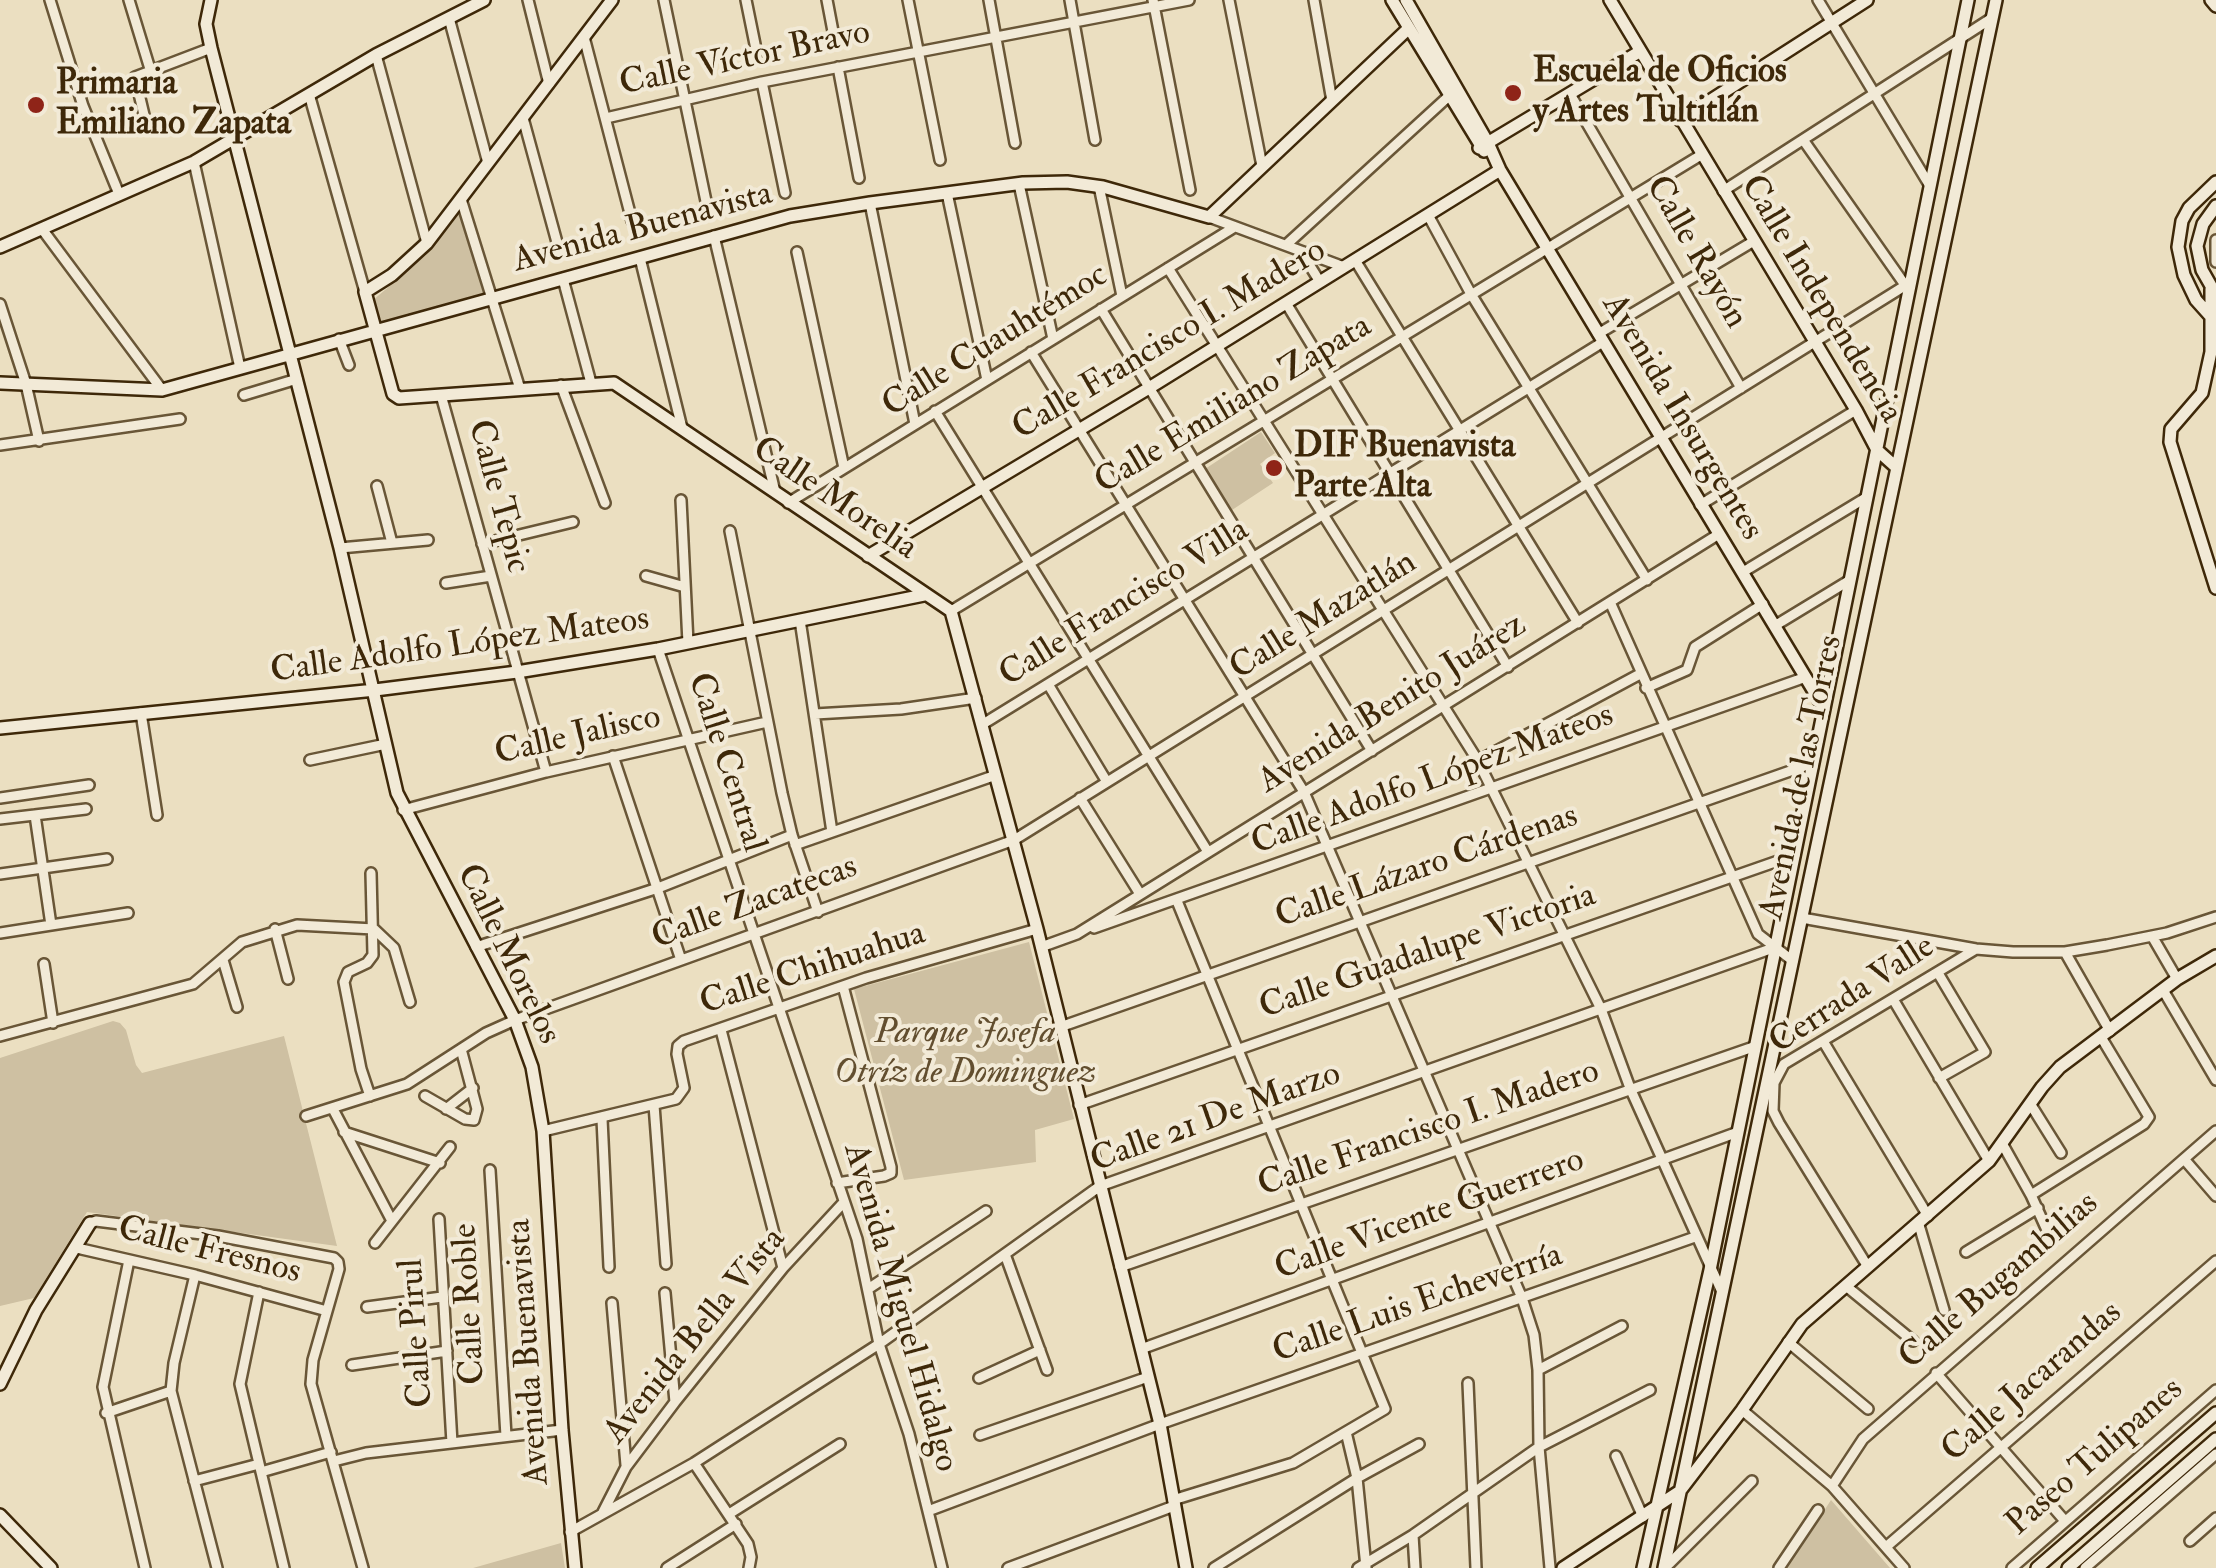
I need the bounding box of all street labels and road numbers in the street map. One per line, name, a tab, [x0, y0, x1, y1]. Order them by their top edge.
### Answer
street label: Calle Víctor Bravo	[616, 13, 874, 107]
street label: Calle Rayón	[1635, 169, 1755, 337]
street label: Calle Independencia	[1730, 169, 1910, 431]
street label: Avenida Buenavista	[509, 174, 777, 284]
street label: Calle Francisco I. Madero	[1006, 231, 1334, 451]
street label: Calle Cuauhtémoc	[876, 256, 1116, 428]
street label: Avenida Insurgentes	[1591, 287, 1771, 549]
street label: Calle Emiliano Zapata	[1088, 307, 1380, 505]
street label: Calle Tepic	[456, 416, 538, 578]
street label: Calle Morelia	[744, 429, 924, 571]
street label: Calle Francisco Villa	[993, 510, 1257, 698]
street label: Calle Mazatlán	[1223, 543, 1425, 691]
street label: Calle Adolfo López Mateos	[268, 600, 652, 694]
street label: Avenida Benito Juárez	[1251, 606, 1535, 804]
street label: Avenida de las Torres	[1752, 632, 1854, 924]
street label: Calle Central	[676, 668, 774, 858]
street label: Calle Adolfo López Mateos	[1246, 696, 1620, 866]
street label: Calle Jalisco	[491, 698, 665, 776]
street label: Calle Lázaro Cárdenas	[1270, 797, 1584, 939]
street label: Calle Zacatecas	[647, 847, 863, 961]
street label: Calle Morelos	[445, 858, 569, 1052]
street label: Calle Guadalupe Victoria	[1254, 876, 1602, 1030]
street label: Calle Chihuahua	[695, 914, 931, 1026]
street label: Cerrada Valle	[1763, 927, 1943, 1065]
street label: Calle Francisco I. Madero	[1253, 1052, 1605, 1208]
street label: Calle 21 De Marzo	[1085, 1054, 1347, 1184]
street label: Avenida Miguel Hidalgo	[832, 1139, 966, 1477]
street label: Calle Vicente Guerrero	[1270, 1141, 1590, 1291]
street label: Calle Bugambilias	[1892, 1184, 2108, 1380]
street label: Calle Fresnos	[113, 1209, 305, 1295]
street label: Avenida Buenavista	[500, 1218, 560, 1486]
street label: Avenida Bella Vista	[596, 1220, 796, 1454]
street label: Calle Roble	[446, 1222, 496, 1386]
street label: Calle Luis Echeverría	[1268, 1236, 1568, 1374]
street label: Calle Pirul	[392, 1257, 444, 1409]
street label: Calle Jacarandas	[1934, 1293, 2132, 1473]
street label: Paseo Tulipanes	[1999, 1370, 2193, 1546]

